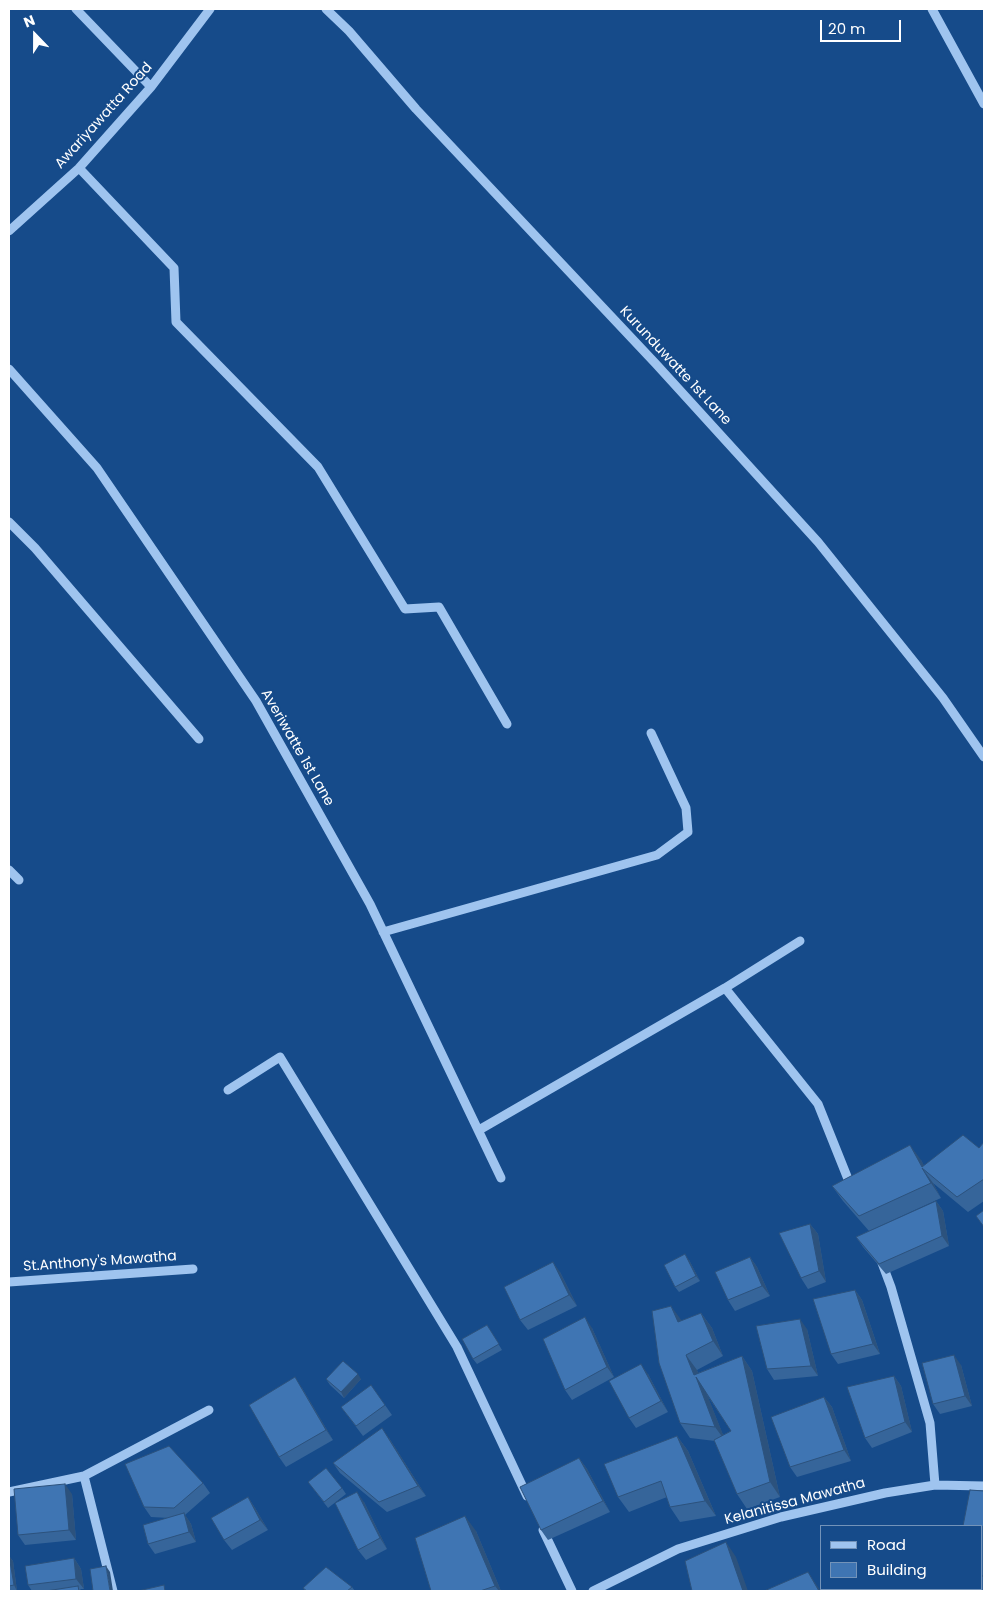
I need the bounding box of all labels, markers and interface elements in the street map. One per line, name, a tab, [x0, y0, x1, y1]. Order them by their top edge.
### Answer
north arrow	[10, 10, 60, 60]
text: N	[21, 10, 38, 32]
scale bar	[823, 10, 904, 42]
text: 20 m	[828, 18, 866, 39]
street label: Awariyawatta Road	[52, 59, 156, 173]
street label: Kurunduwatte 1st Lane	[616, 303, 734, 429]
street label: Averiwatte 1st Lane	[257, 687, 337, 809]
street label: St.Anthony's Mawatha	[23, 1248, 177, 1276]
street label: Kelanitissa Mawatha	[723, 1475, 867, 1529]
legend	[820, 1525, 983, 1590]
text: Road	[867, 1534, 906, 1555]
text: Building	[867, 1559, 927, 1580]

